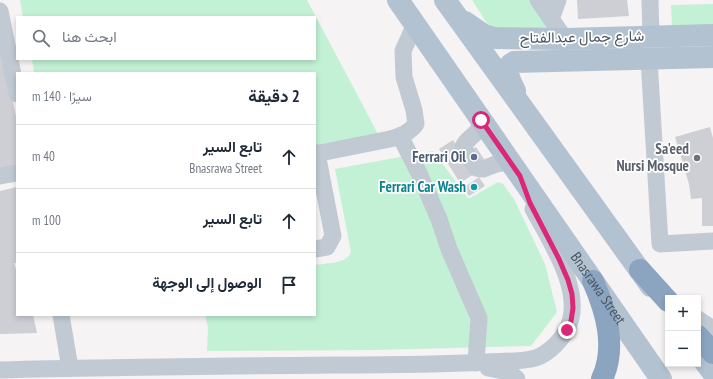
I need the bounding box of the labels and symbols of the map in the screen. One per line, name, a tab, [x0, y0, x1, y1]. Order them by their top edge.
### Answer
street label: شارع جمال عبدالفتاح	[519, 26, 645, 49]
route start	[472, 111, 490, 129]
place label: Sa'eed Nursi Mosque	[616, 139, 689, 175]
place label: Ferrari Oil	[412, 147, 466, 166]
marker: Ferrari Oil	[469, 152, 479, 162]
marker: Sa'eed Nursi Mosque	[692, 153, 702, 163]
place label: Ferrari Car Wash	[379, 177, 466, 196]
marker: Ferrari Car Wash	[469, 182, 479, 192]
street label: Bnasrawa Street	[567, 248, 630, 328]
route end	[558, 321, 576, 339]

